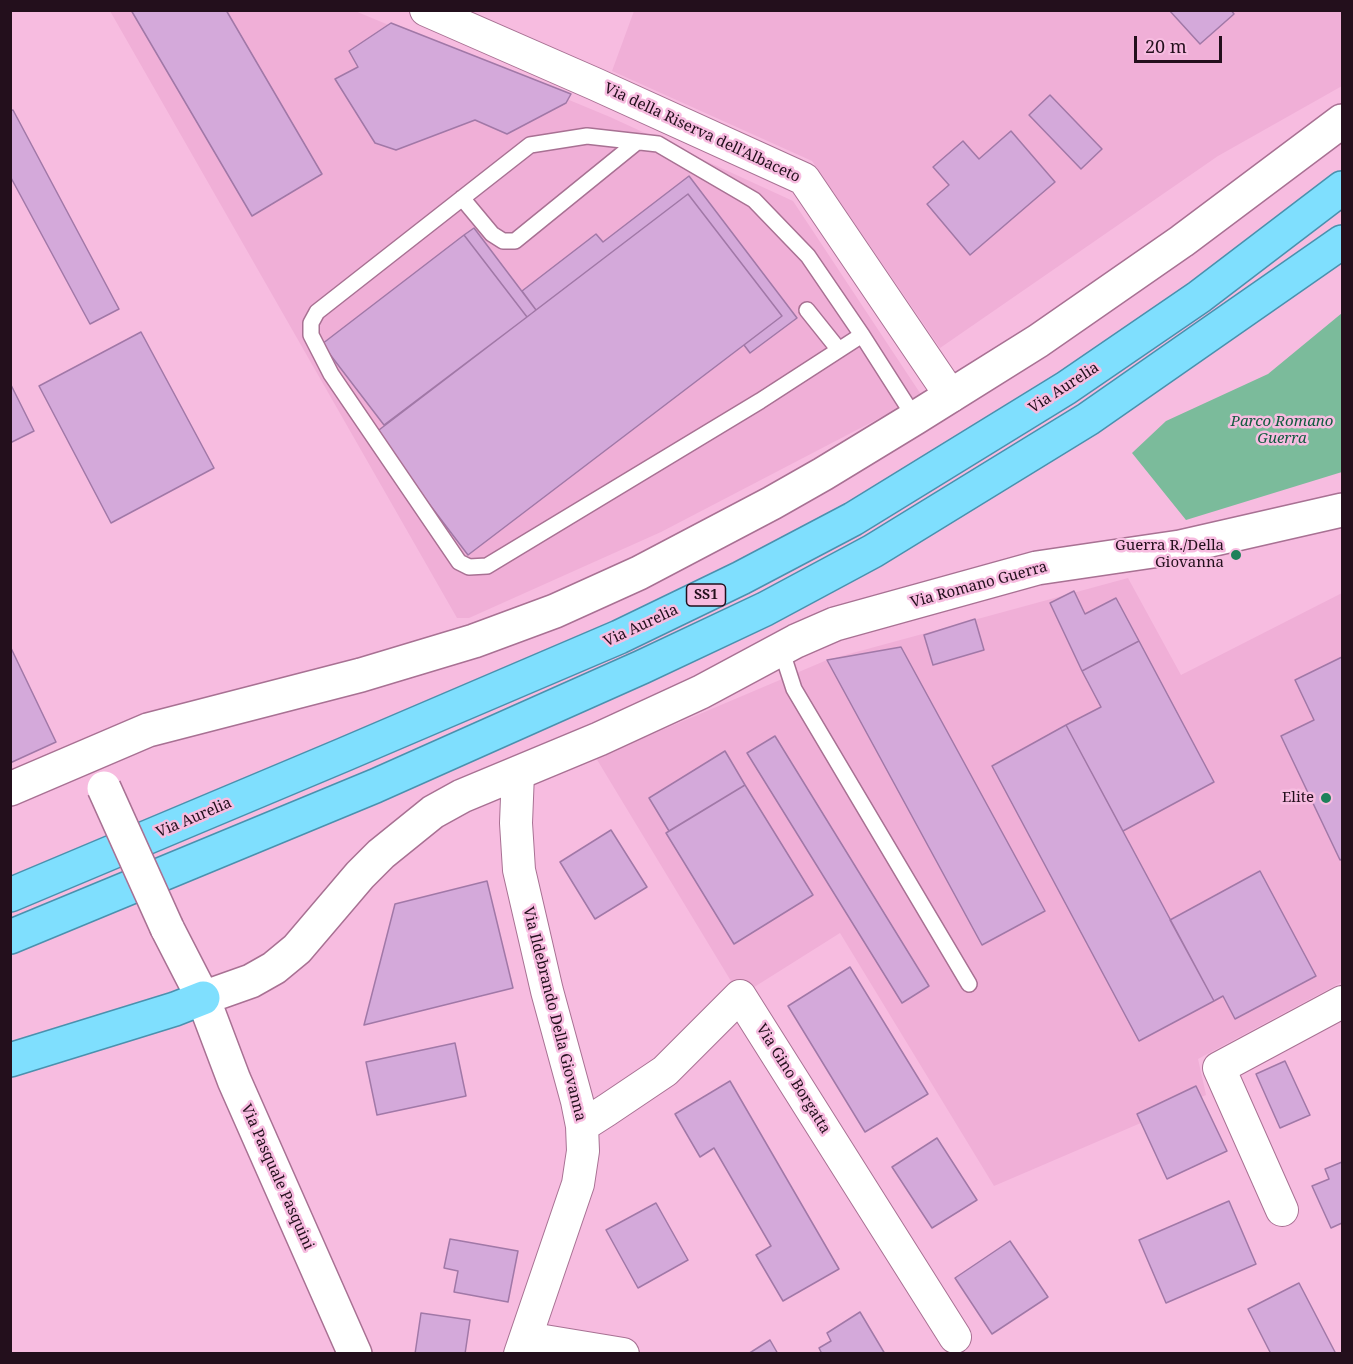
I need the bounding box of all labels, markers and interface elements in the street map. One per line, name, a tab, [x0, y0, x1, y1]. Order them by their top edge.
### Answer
scale bar	[1137, 24, 1226, 62]
text: 20 m	[1145, 34, 1187, 58]
street label: Via della Riserva dell'Albaceto	[601, 80, 803, 186]
street label: Via Aurelia	[1026, 359, 1102, 417]
park label: Parco Romano Guerra	[1231, 413, 1333, 448]
place label: Guerra R./Della Giovanna	[1115, 537, 1224, 572]
marker: Guerra R./Della Giovanna	[1229, 548, 1243, 562]
street label: Via Romano Guerra	[909, 558, 1049, 612]
road number: SS1	[686, 584, 726, 606]
street label: Via Aurelia	[601, 601, 681, 651]
place label: Elite	[1282, 789, 1314, 807]
marker: Elite	[1319, 791, 1333, 805]
street label: Via Aurelia	[154, 794, 234, 842]
street label: Via Ildebrando Della Giovanna	[519, 905, 589, 1123]
street label: Via Gino Borgatta	[752, 1021, 834, 1137]
street label: Via Pasquale Pasquini	[237, 1101, 317, 1253]

